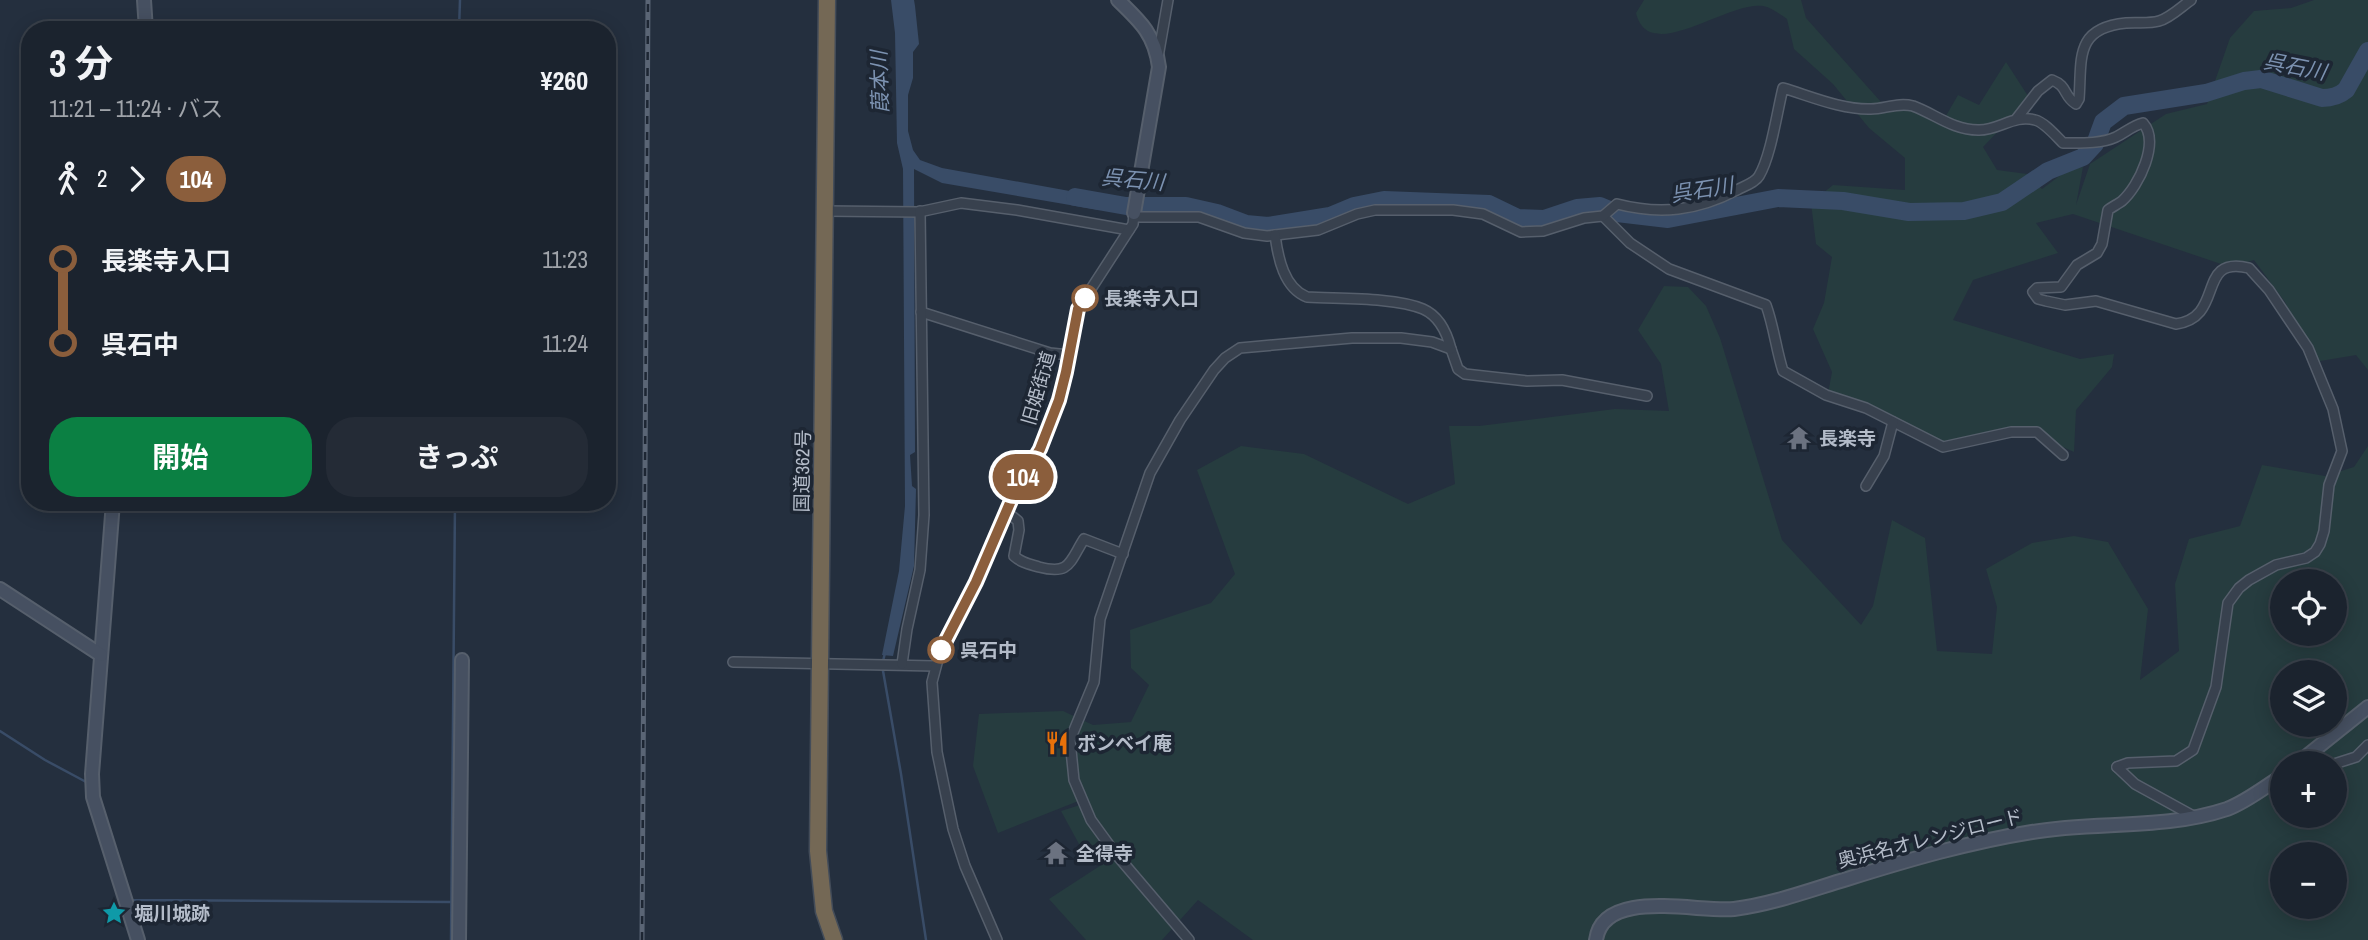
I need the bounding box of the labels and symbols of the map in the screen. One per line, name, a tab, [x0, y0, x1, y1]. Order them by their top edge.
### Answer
water label: 呉石川	[2261, 46, 2331, 87]
water label: 葭本川	[864, 48, 895, 114]
water label: 呉石川	[1100, 162, 1168, 197]
water label: 呉石川	[1669, 170, 1737, 209]
marker: 長楽寺入口	[1072, 285, 1098, 311]
place label: 長楽寺入口	[1104, 285, 1199, 311]
street label: 旧姫街道	[1015, 348, 1061, 428]
temple icon: 長楽寺	[1785, 424, 1813, 452]
place label: 長楽寺	[1819, 425, 1876, 451]
street label: 国道362号	[788, 429, 816, 513]
line badge: 104	[983, 454, 1063, 500]
marker: 呉石中	[928, 637, 954, 663]
place label: 呉石中	[960, 637, 1017, 663]
restaurant icon: ボンベイ庵	[1043, 729, 1071, 757]
place label: ボンベイ庵	[1077, 730, 1172, 756]
street label: 奥浜名オレンジロード	[1835, 802, 2025, 874]
temple icon: 全得寺	[1042, 839, 1070, 867]
place label: 全得寺	[1076, 840, 1133, 866]
place icon: 堀川城跡	[100, 899, 128, 927]
place label: 堀川城跡	[134, 900, 210, 926]

